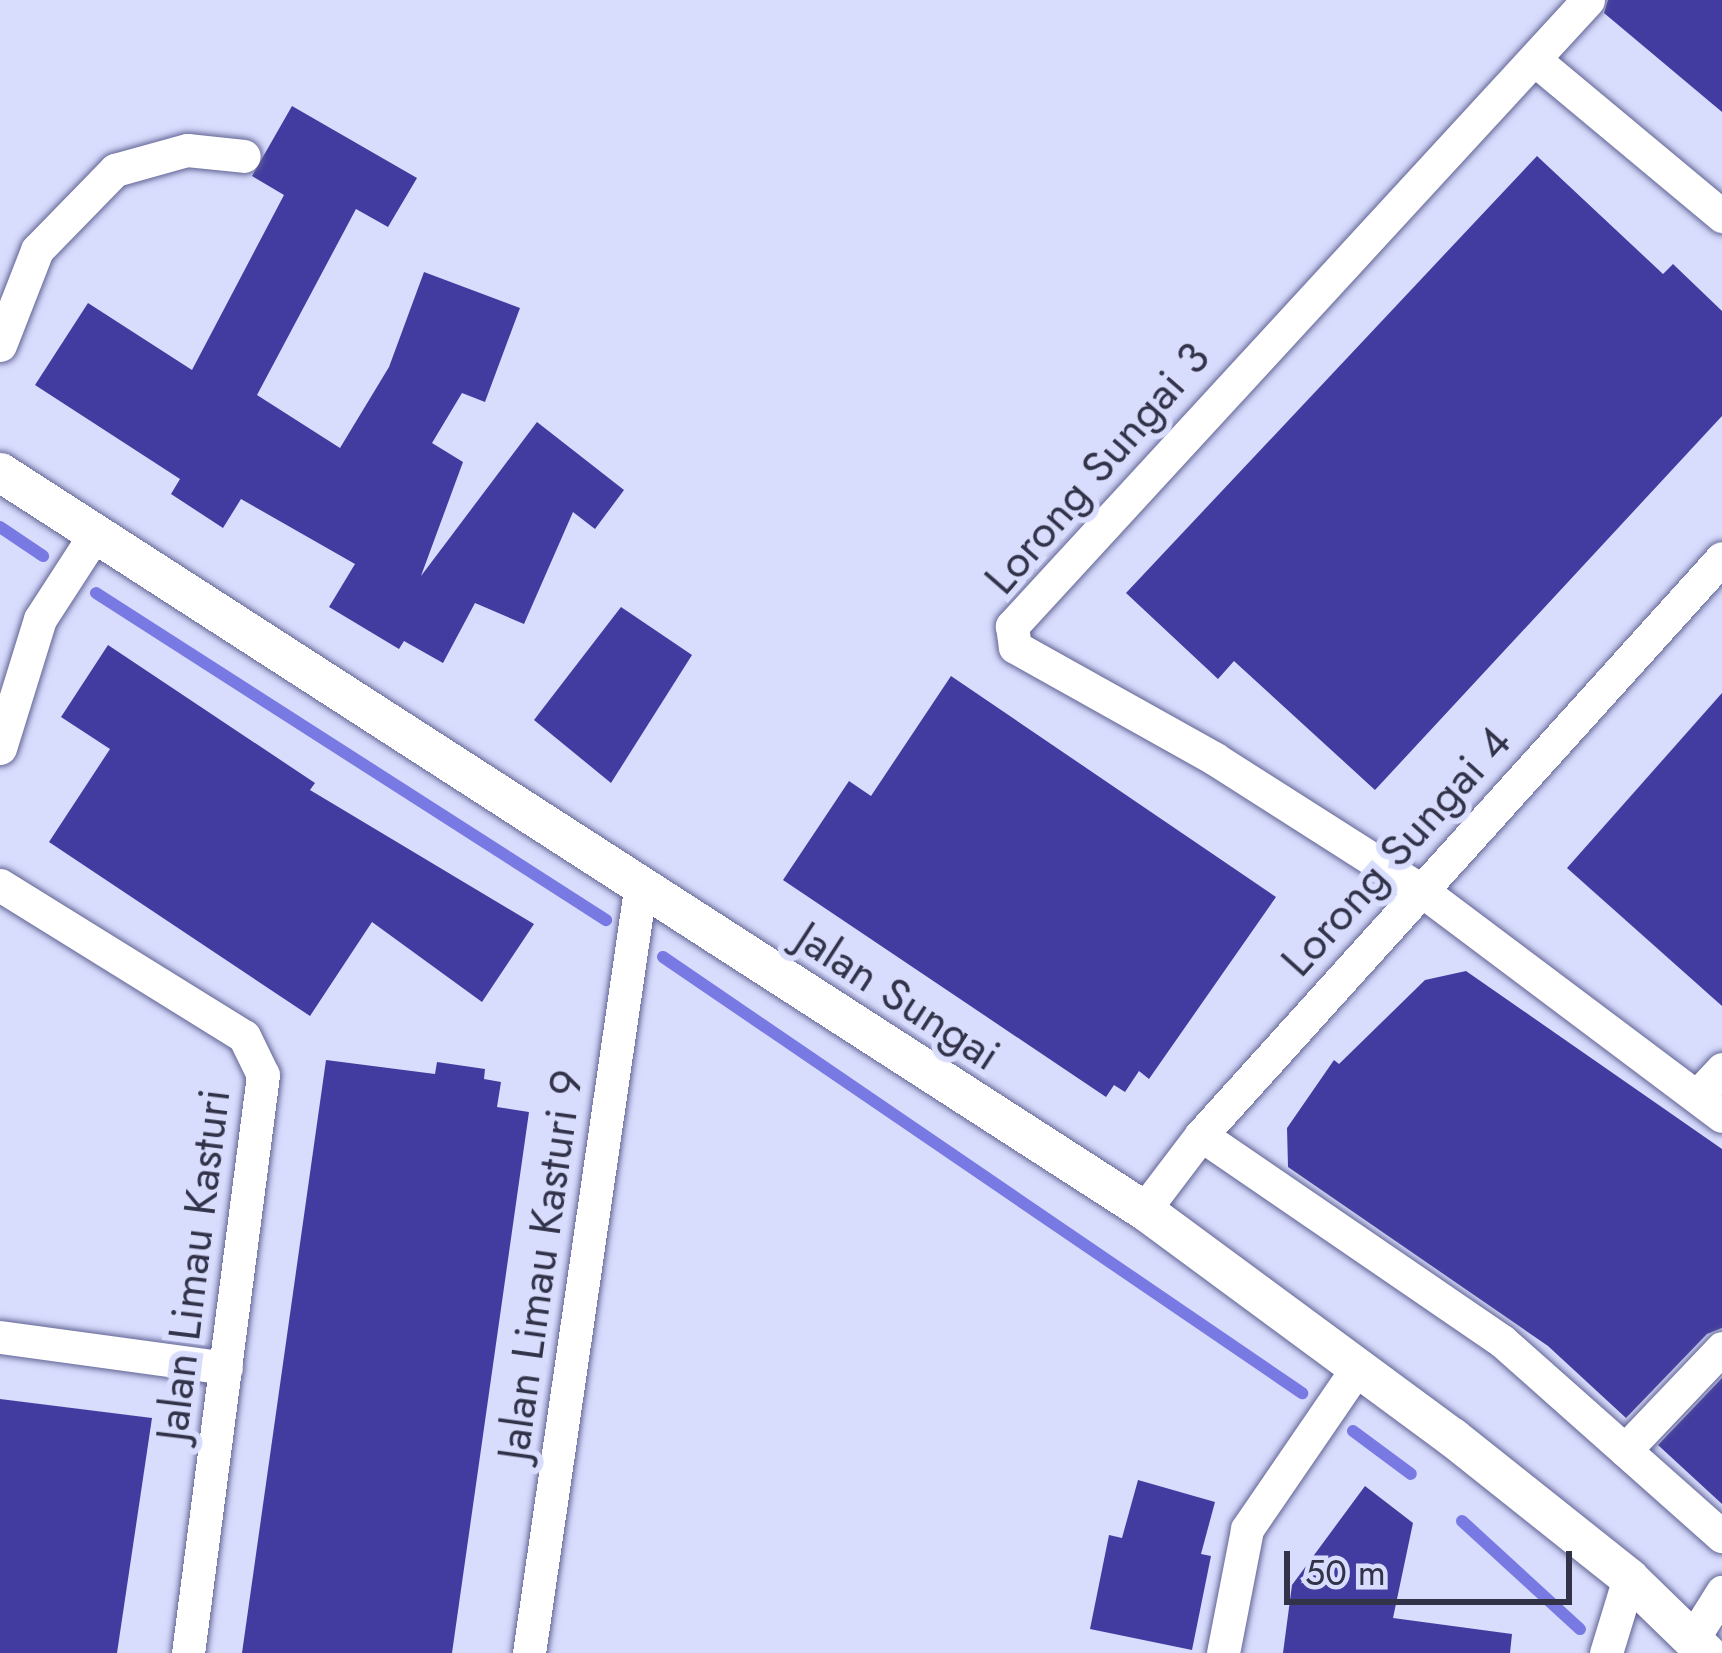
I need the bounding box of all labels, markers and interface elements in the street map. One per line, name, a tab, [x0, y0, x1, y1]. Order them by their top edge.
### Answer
street label: Lorong Sungai 3	[973, 331, 1221, 605]
street label: Lorong Sungai 4	[1270, 715, 1522, 987]
street label: Jalan Sungai	[786, 910, 1010, 1082]
street label: Jalan Limau Kasturi 9	[486, 1066, 594, 1464]
street label: Jalan Limau Kasturi	[145, 1086, 241, 1444]
scale bar	[1290, 1527, 1578, 1601]
text: 50 m	[1305, 1546, 1386, 1598]

